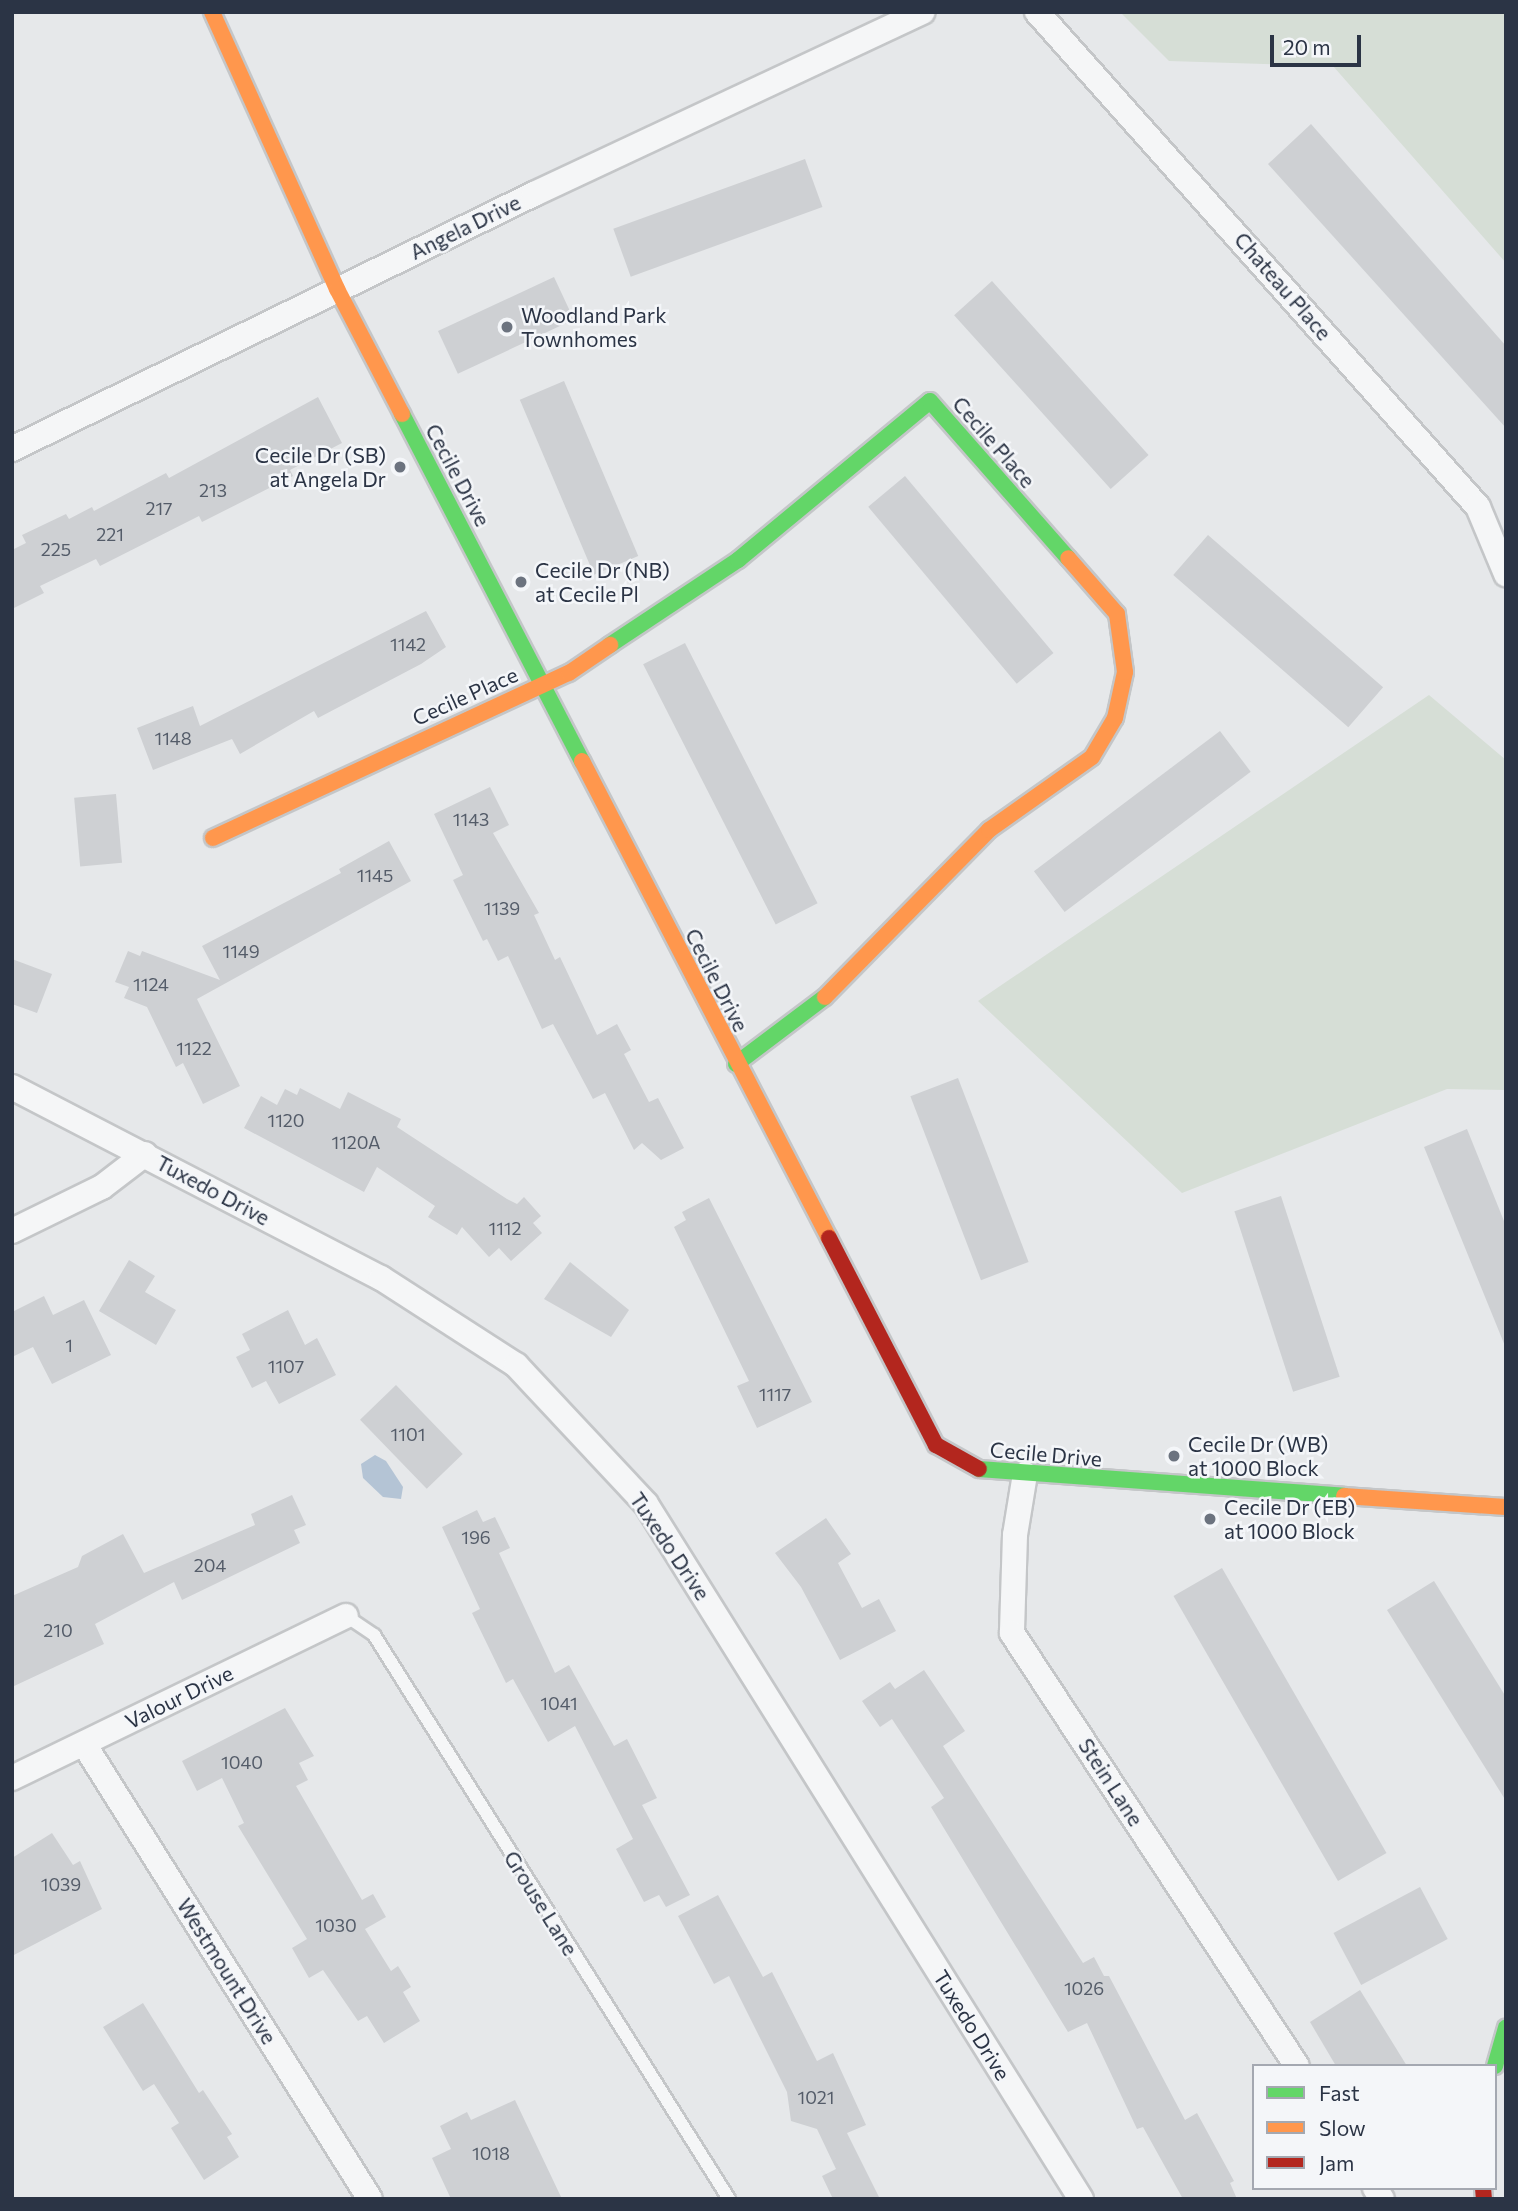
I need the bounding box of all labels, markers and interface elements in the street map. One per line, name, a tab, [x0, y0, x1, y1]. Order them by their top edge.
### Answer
scale bar	[1273, 21, 1364, 65]
text: 20 m	[1283, 34, 1331, 59]
street label: Angela Drive	[406, 189, 524, 265]
street label: Chateau Place	[1229, 227, 1337, 345]
place label: Woodland Park Townhomes	[521, 302, 667, 352]
marker: Woodland Park Townhomes	[499, 319, 515, 335]
street label: Cecile Place	[948, 391, 1040, 493]
street label: Cecile Drive	[420, 419, 496, 531]
place label: Cecile Dr (SB) at Angela Dr	[255, 442, 386, 492]
marker: Cecile Dr (SB) at Angela Dr	[392, 459, 408, 475]
house number: 213	[199, 479, 227, 501]
house number: 217	[145, 497, 173, 519]
house number: 221	[96, 523, 124, 545]
house number: 225	[41, 538, 71, 560]
place label: Cecile Dr (NB) at Cecile Pl	[535, 557, 670, 607]
marker: Cecile Dr (NB) at Cecile Pl	[513, 574, 529, 590]
house number: 1142	[390, 633, 426, 655]
street label: Cecile Place	[408, 662, 522, 730]
house number: 1148	[154, 727, 192, 749]
house number: 1143	[453, 808, 489, 830]
house number: 1145	[357, 864, 393, 886]
house number: 1139	[484, 897, 520, 919]
street label: Cecile Drive	[680, 924, 754, 1036]
house number: 1149	[222, 940, 260, 962]
house number: 1124	[133, 973, 169, 995]
house number: 1122	[176, 1037, 212, 1059]
house number: 1120	[267, 1109, 305, 1131]
house number: 1120A	[331, 1131, 381, 1153]
street label: Tuxedo Drive	[152, 1150, 274, 1230]
house number: 1112	[488, 1217, 522, 1239]
house number: 1	[65, 1334, 73, 1356]
house number: 1107	[268, 1355, 304, 1377]
house number: 1117	[759, 1383, 791, 1405]
house number: 1101	[391, 1423, 425, 1445]
place label: Cecile Dr (WB) at 1000 Block	[1188, 1431, 1328, 1481]
street label: Cecile Drive	[989, 1437, 1103, 1471]
marker: Cecile Dr (WB) at 1000 Block	[1166, 1448, 1182, 1464]
street label: Tuxedo Drive	[625, 1487, 715, 1605]
place label: Cecile Dr (EB) at 1000 Block	[1224, 1494, 1355, 1544]
marker: Cecile Dr (EB) at 1000 Block	[1202, 1511, 1218, 1527]
house number: 196	[461, 1526, 491, 1548]
house number: 204	[194, 1554, 226, 1576]
house number: 210	[43, 1619, 73, 1641]
street label: Valour Drive	[121, 1660, 237, 1734]
house number: 1041	[540, 1692, 578, 1714]
street label: Stein Lane	[1073, 1734, 1149, 1830]
house number: 1040	[221, 1751, 263, 1773]
street label: Grouse Lane	[499, 1846, 583, 1960]
house number: 1039	[41, 1873, 81, 1895]
street label: Westmount Drive	[172, 1893, 282, 2049]
house number: 1030	[315, 1914, 357, 1936]
street label: Tuxedo Drive	[928, 1965, 1016, 2085]
house number: 1026	[1064, 1977, 1104, 1999]
legend	[1252, 2064, 1497, 2190]
text: Fast	[1319, 2080, 1360, 2105]
house number: 1021	[797, 2086, 835, 2108]
text: Slow	[1319, 2115, 1366, 2140]
house number: 1018	[472, 2142, 510, 2164]
text: Jam	[1319, 2150, 1354, 2175]

